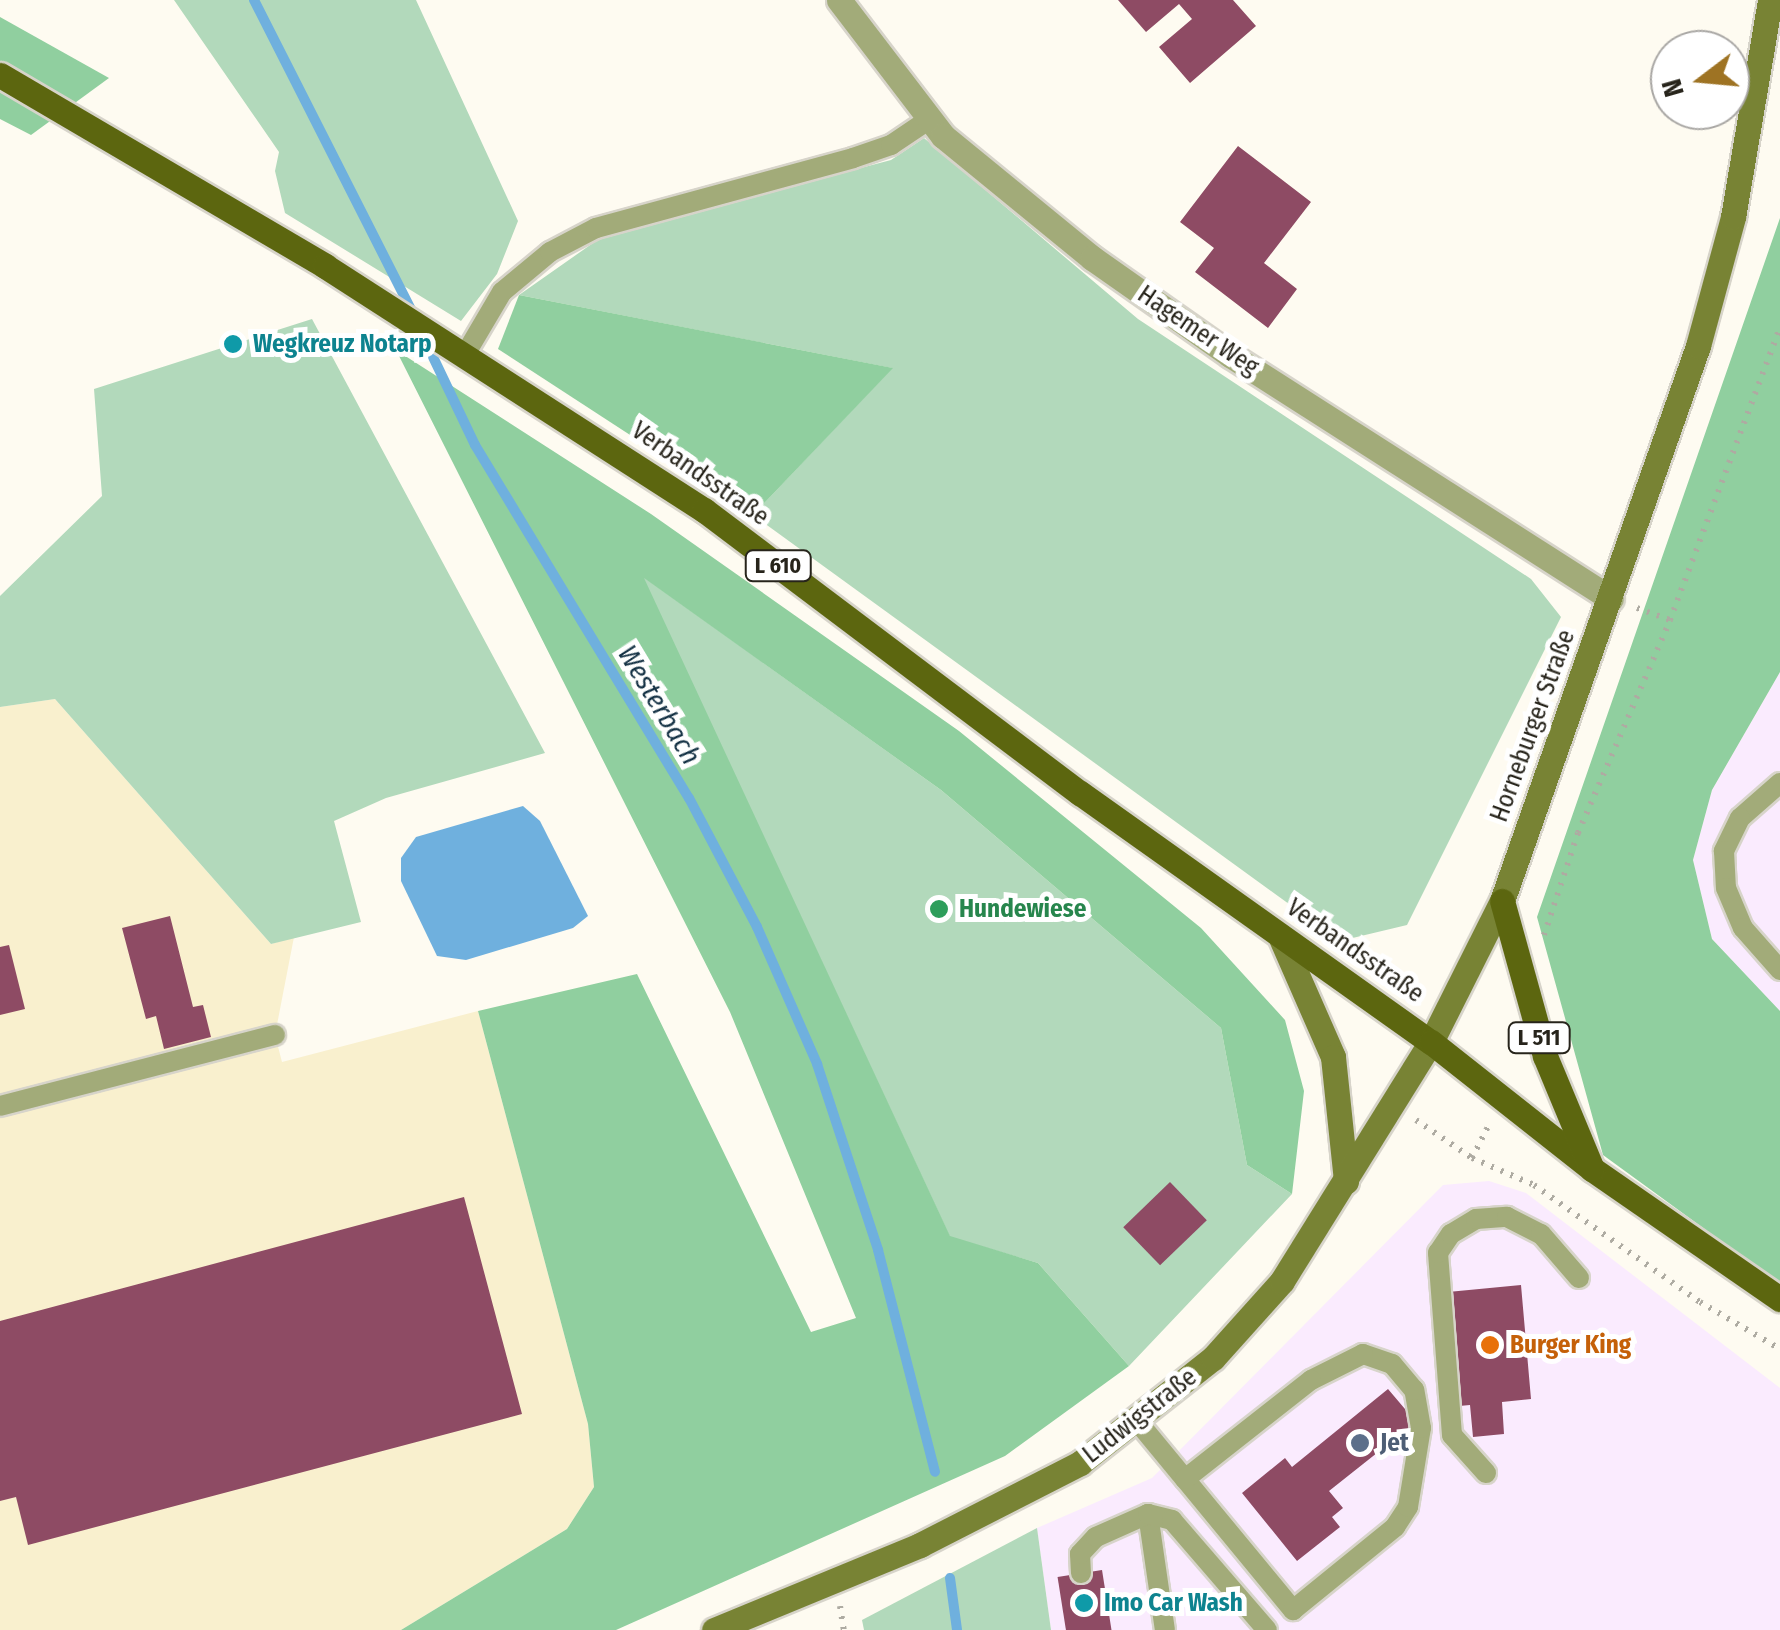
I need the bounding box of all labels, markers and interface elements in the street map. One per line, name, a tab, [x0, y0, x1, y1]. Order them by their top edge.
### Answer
north arrow	[1650, 30, 1750, 130]
text: N	[1654, 75, 1691, 100]
street label: Hagemer Weg	[1132, 280, 1264, 382]
place label: Wegkreuz Notarp	[253, 329, 432, 359]
marker: Wegkreuz Notarp	[222, 333, 244, 355]
street label: Verbandsstraße	[626, 416, 774, 532]
road number: L 610	[743, 549, 813, 583]
street label: Horneburger Straße	[1484, 626, 1582, 826]
water label: Westerbach	[610, 639, 708, 771]
street label: Verbandsstraße	[1281, 893, 1429, 1009]
place label: Hundewiese	[959, 894, 1086, 924]
marker: Hundewiese	[928, 898, 950, 920]
road number: L 511	[1506, 1021, 1572, 1055]
place label: Burger King	[1510, 1330, 1631, 1360]
marker: Burger King	[1479, 1334, 1501, 1356]
street label: Ludwigstraße	[1077, 1362, 1203, 1470]
place label: Jet	[1380, 1428, 1409, 1458]
marker: Jet	[1349, 1432, 1371, 1454]
place label: Imo Car Wash	[1104, 1588, 1243, 1618]
marker: Imo Car Wash	[1073, 1592, 1095, 1614]

